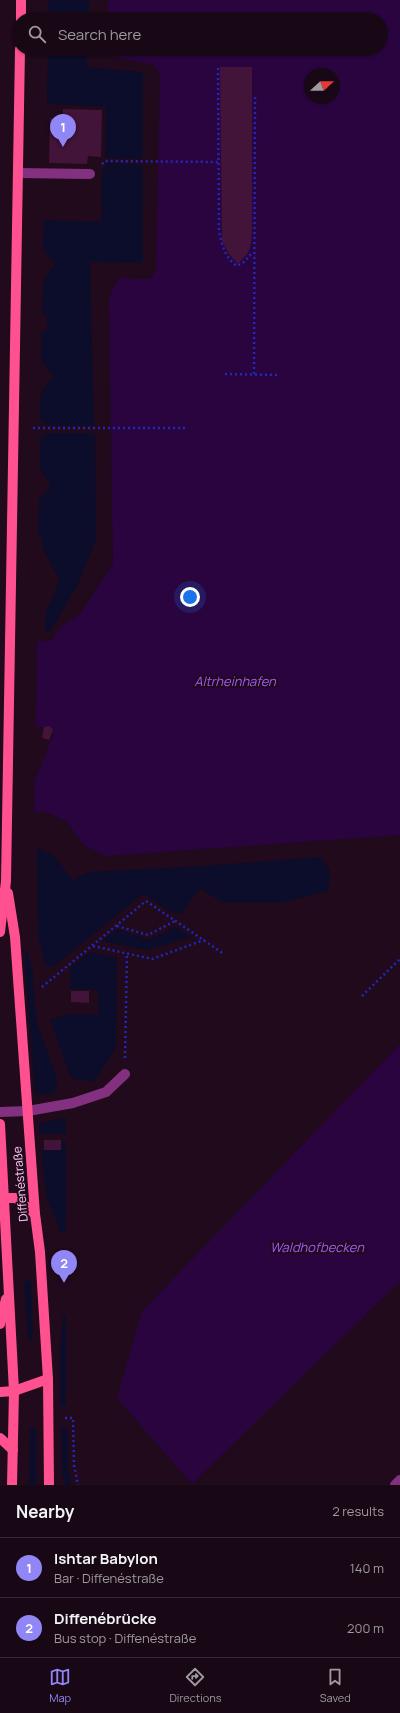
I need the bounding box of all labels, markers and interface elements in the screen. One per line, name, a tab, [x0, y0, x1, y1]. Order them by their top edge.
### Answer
search box	[12, 12, 388, 56]
icon: search	[26, 23, 48, 45]
text: Search here	[58, 24, 141, 45]
north arrow	[304, 68, 340, 104]
pin: 1	[50, 114, 76, 147]
your location	[180, 587, 200, 607]
water label: Altrheinhafen	[194, 672, 277, 690]
street label: Diffenéstraße	[8, 1146, 32, 1222]
water label: Waldhofbecken	[270, 1238, 365, 1256]
pin: 2	[51, 1250, 77, 1283]
text: Nearby	[16, 1500, 74, 1523]
text: 2 results	[332, 1502, 384, 1520]
text: Ishtar Babylon	[54, 1548, 158, 1569]
text: 1	[26, 1559, 32, 1577]
text: 140 m	[350, 1559, 384, 1577]
text: Bar · Diffenéstraße	[54, 1569, 164, 1587]
text: Diffenébrücke	[54, 1608, 157, 1629]
text: 2	[25, 1619, 33, 1637]
text: 200 m	[347, 1619, 384, 1637]
text: Bus stop · Diffenéstraße	[54, 1629, 196, 1647]
tab: Map	[49, 1666, 71, 1705]
tab: Directions	[169, 1666, 222, 1705]
tab: Saved	[320, 1666, 351, 1705]

